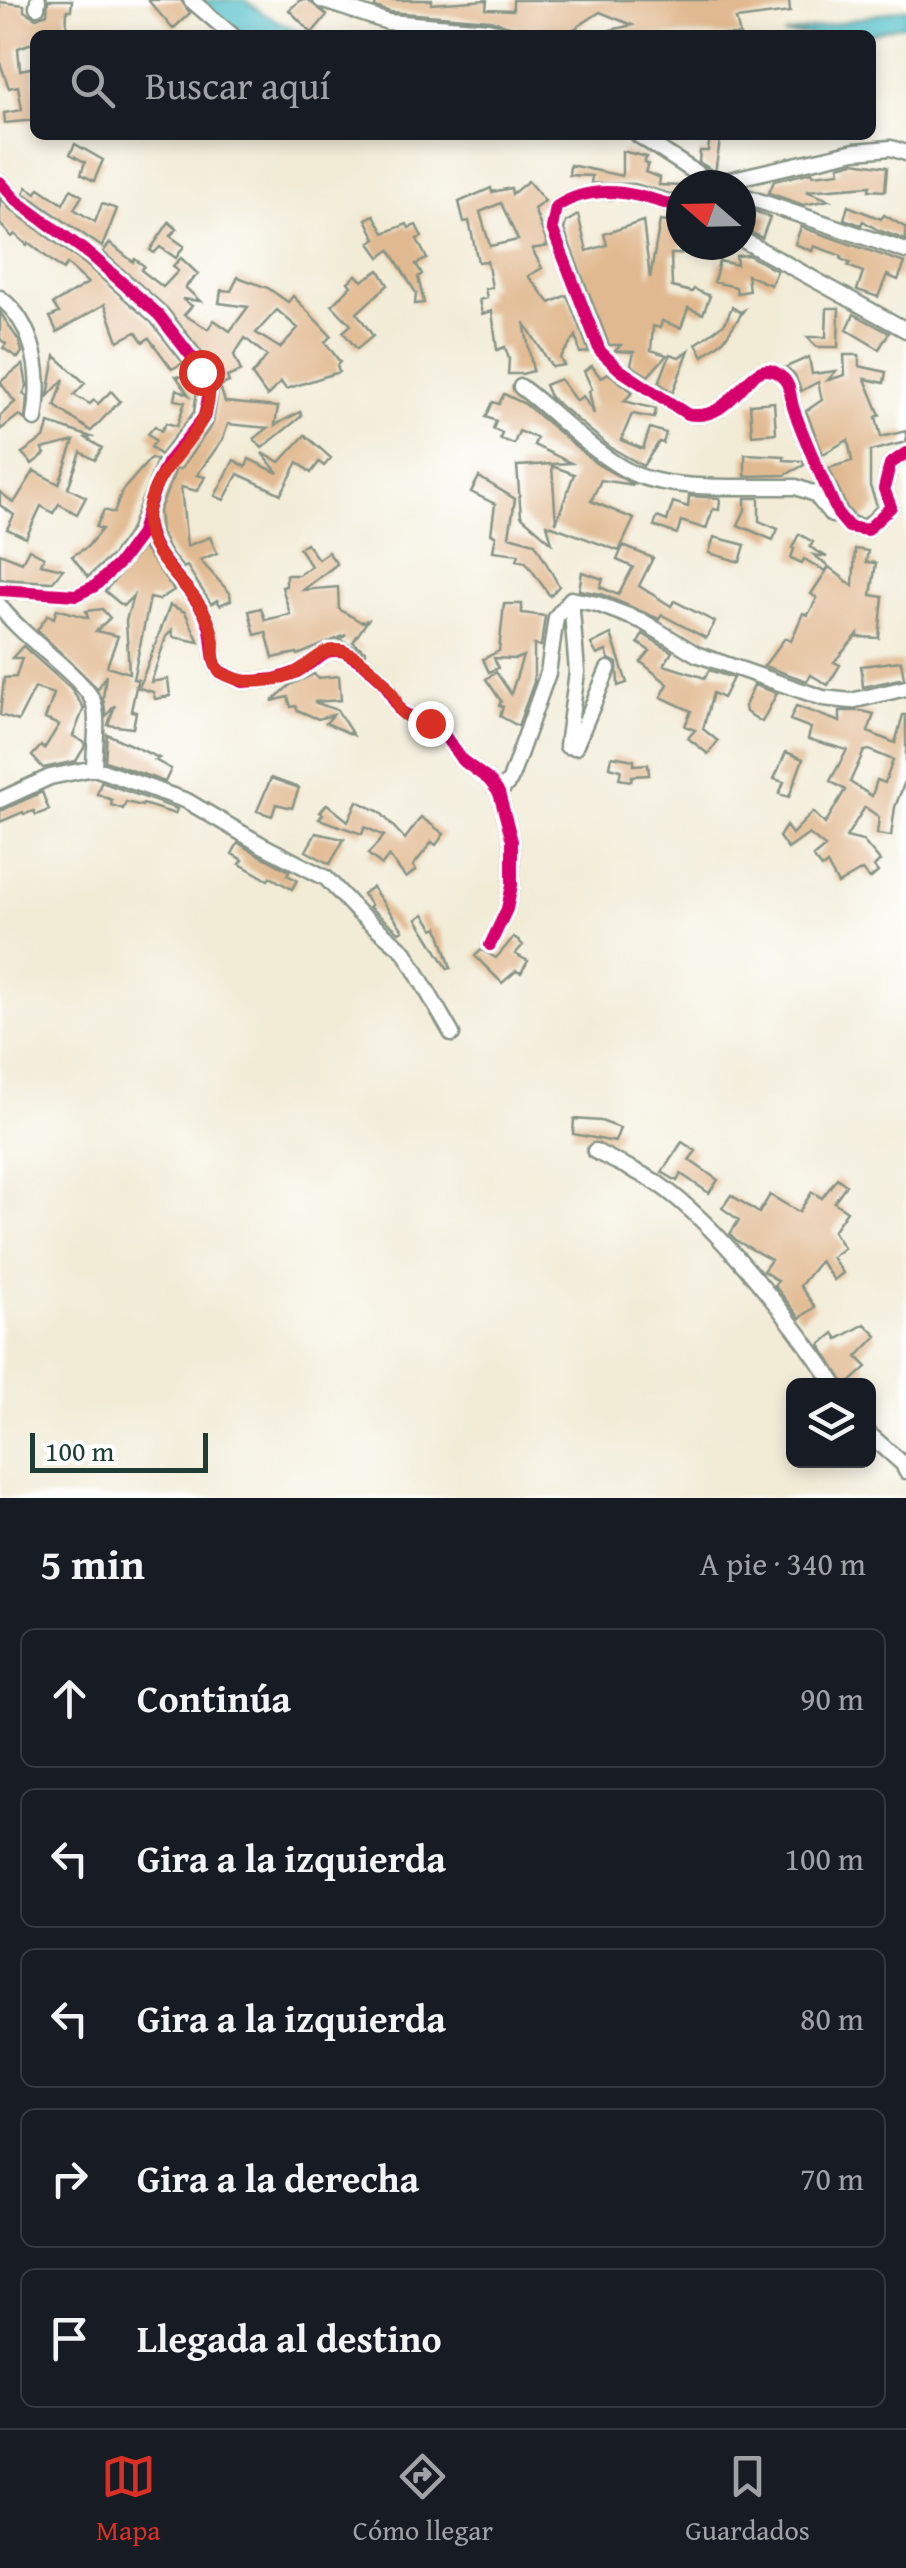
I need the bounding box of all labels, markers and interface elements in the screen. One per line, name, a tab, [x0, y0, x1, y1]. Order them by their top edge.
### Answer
search box	[30, 30, 876, 140]
text: Buscar aquí	[145, 57, 330, 113]
icon: search	[65, 58, 120, 113]
north arrow	[666, 170, 756, 260]
route start	[179, 350, 225, 396]
route end	[408, 701, 454, 747]
map controls	[786, 1378, 876, 1468]
button: layers	[786, 1378, 876, 1468]
scale bar	[30, 1428, 208, 1472]
text: 100 m	[45, 1430, 114, 1471]
text: 5 min	[40, 1533, 145, 1594]
text: A pie · 340 m	[699, 1540, 866, 1587]
text: Continúa	[137, 1670, 291, 1726]
icon: ahead	[42, 1671, 97, 1726]
text: 90 m	[800, 1675, 864, 1722]
text: Gira a la izquierda	[137, 1830, 446, 1886]
icon: left	[42, 1831, 97, 1886]
text: 100 m	[785, 1835, 864, 1882]
text: Gira a la izquierda	[137, 1990, 446, 2046]
icon: left	[42, 1991, 97, 2046]
text: 80 m	[800, 1995, 864, 2042]
text: Gira a la derecha	[137, 2150, 419, 2206]
icon: right	[42, 2151, 97, 2206]
text: 70 m	[800, 2155, 864, 2202]
text: Llegada al destino	[137, 2310, 442, 2366]
icon: arrive	[42, 2311, 97, 2366]
tab: Mapa	[96, 2449, 161, 2550]
tab: Cómo llegar	[353, 2449, 493, 2550]
tab: Guardados	[685, 2449, 810, 2550]

